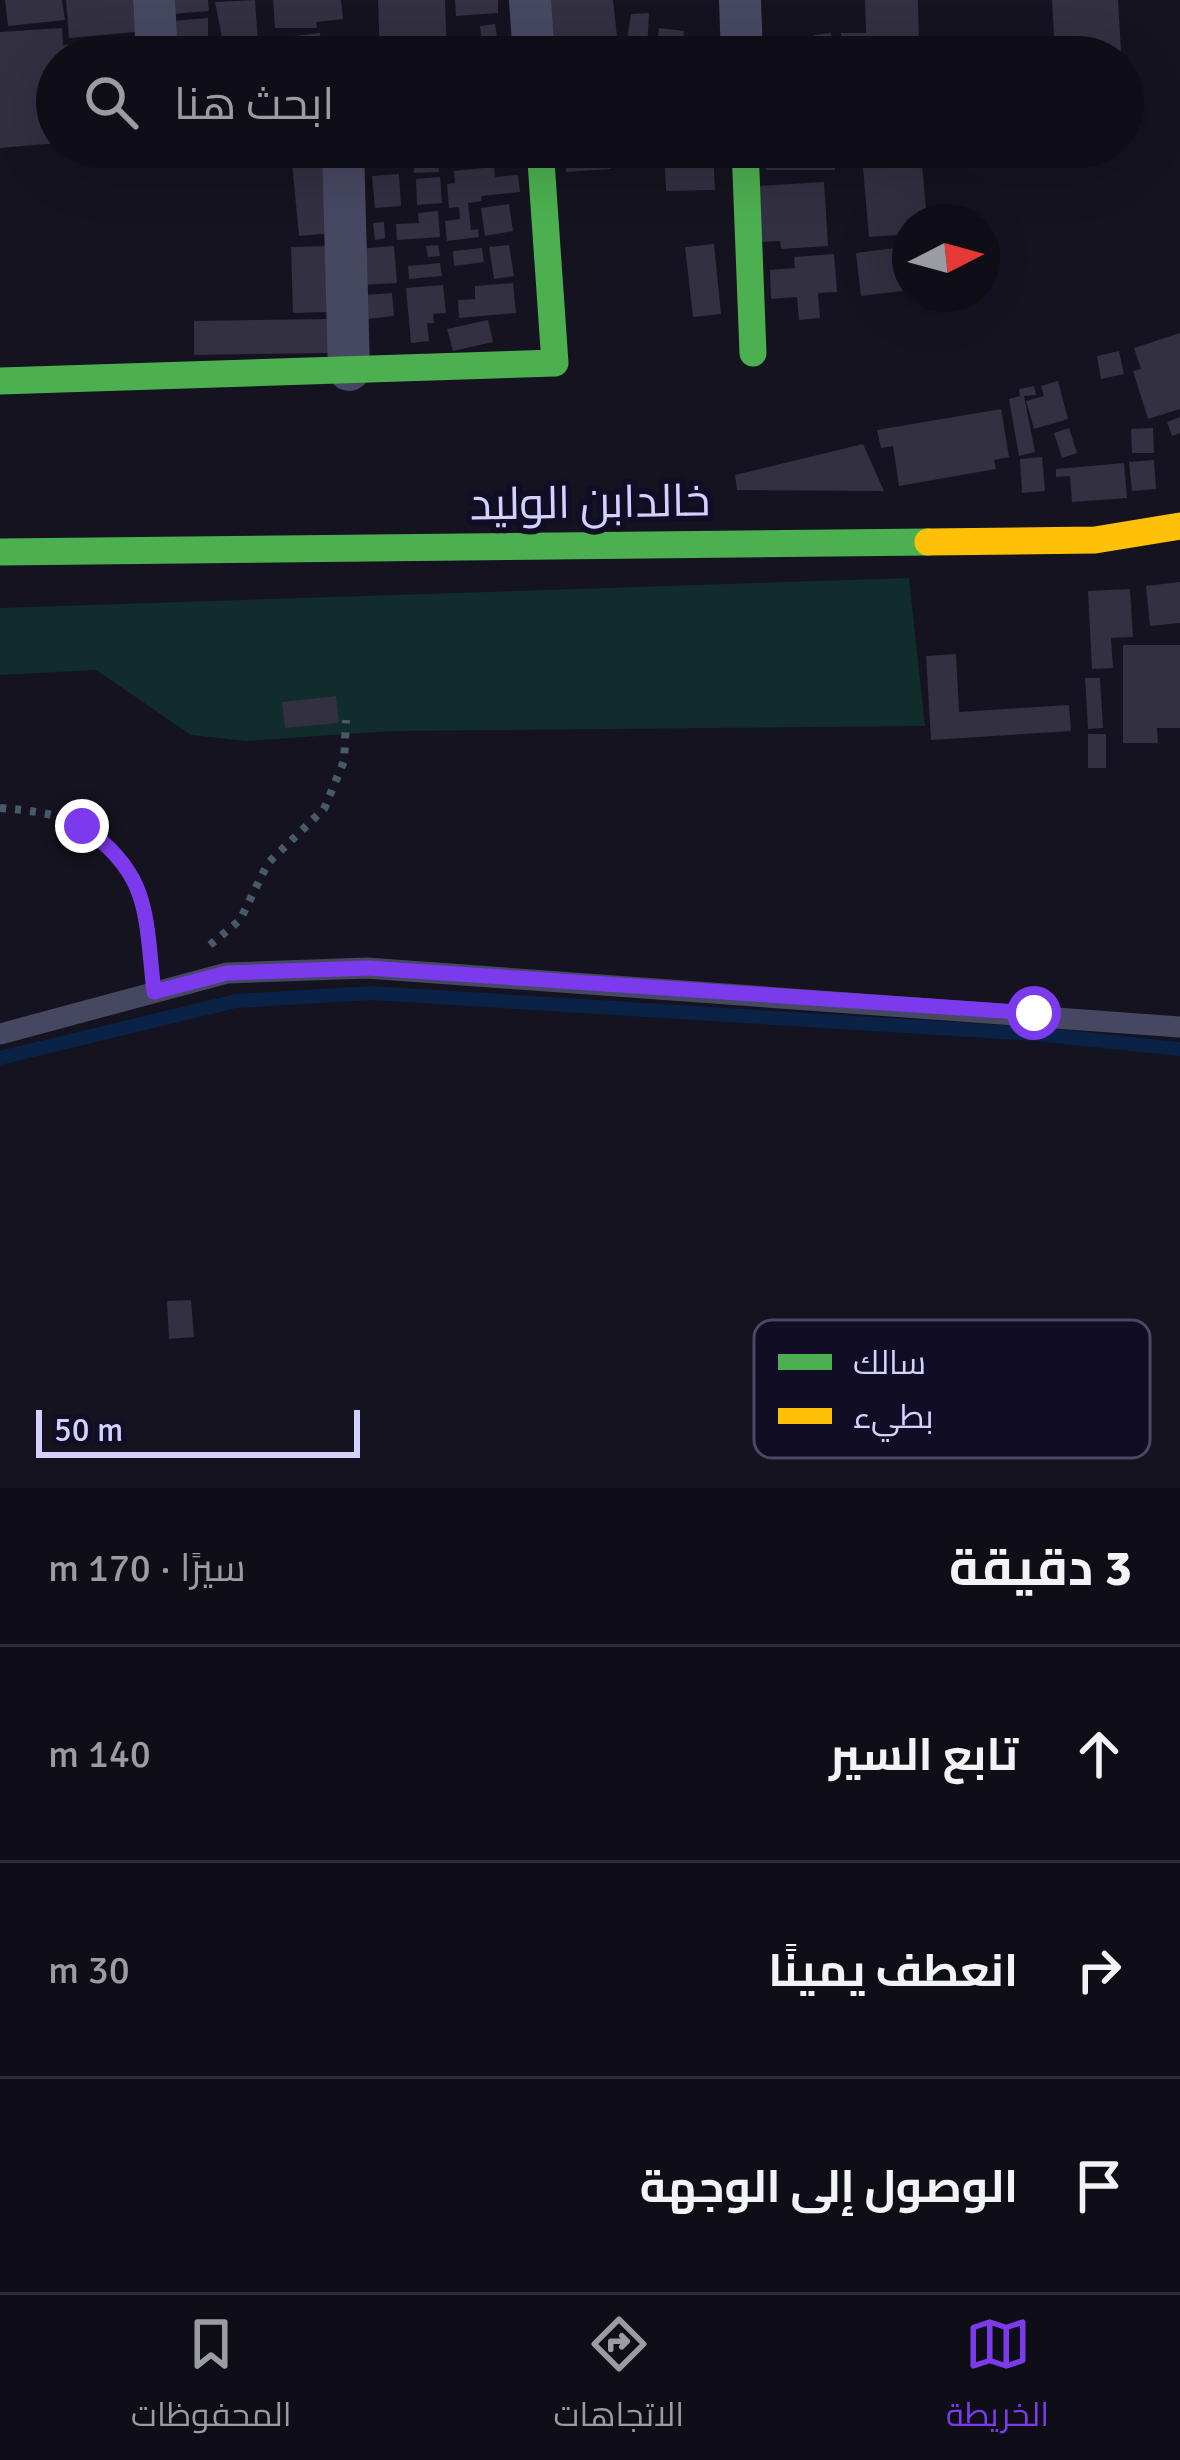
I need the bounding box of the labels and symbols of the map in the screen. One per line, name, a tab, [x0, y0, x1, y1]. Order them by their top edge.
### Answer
north arrow	[892, 204, 1000, 312]
street label: خالدابن الوليد	[469, 473, 711, 533]
route end	[55, 799, 109, 853]
route start	[1007, 986, 1061, 1040]
legend	[754, 1320, 1150, 1458]
text: سالك	[853, 1343, 926, 1384]
text: بطيء	[853, 1397, 934, 1442]
scale bar	[36, 1404, 360, 1457]

